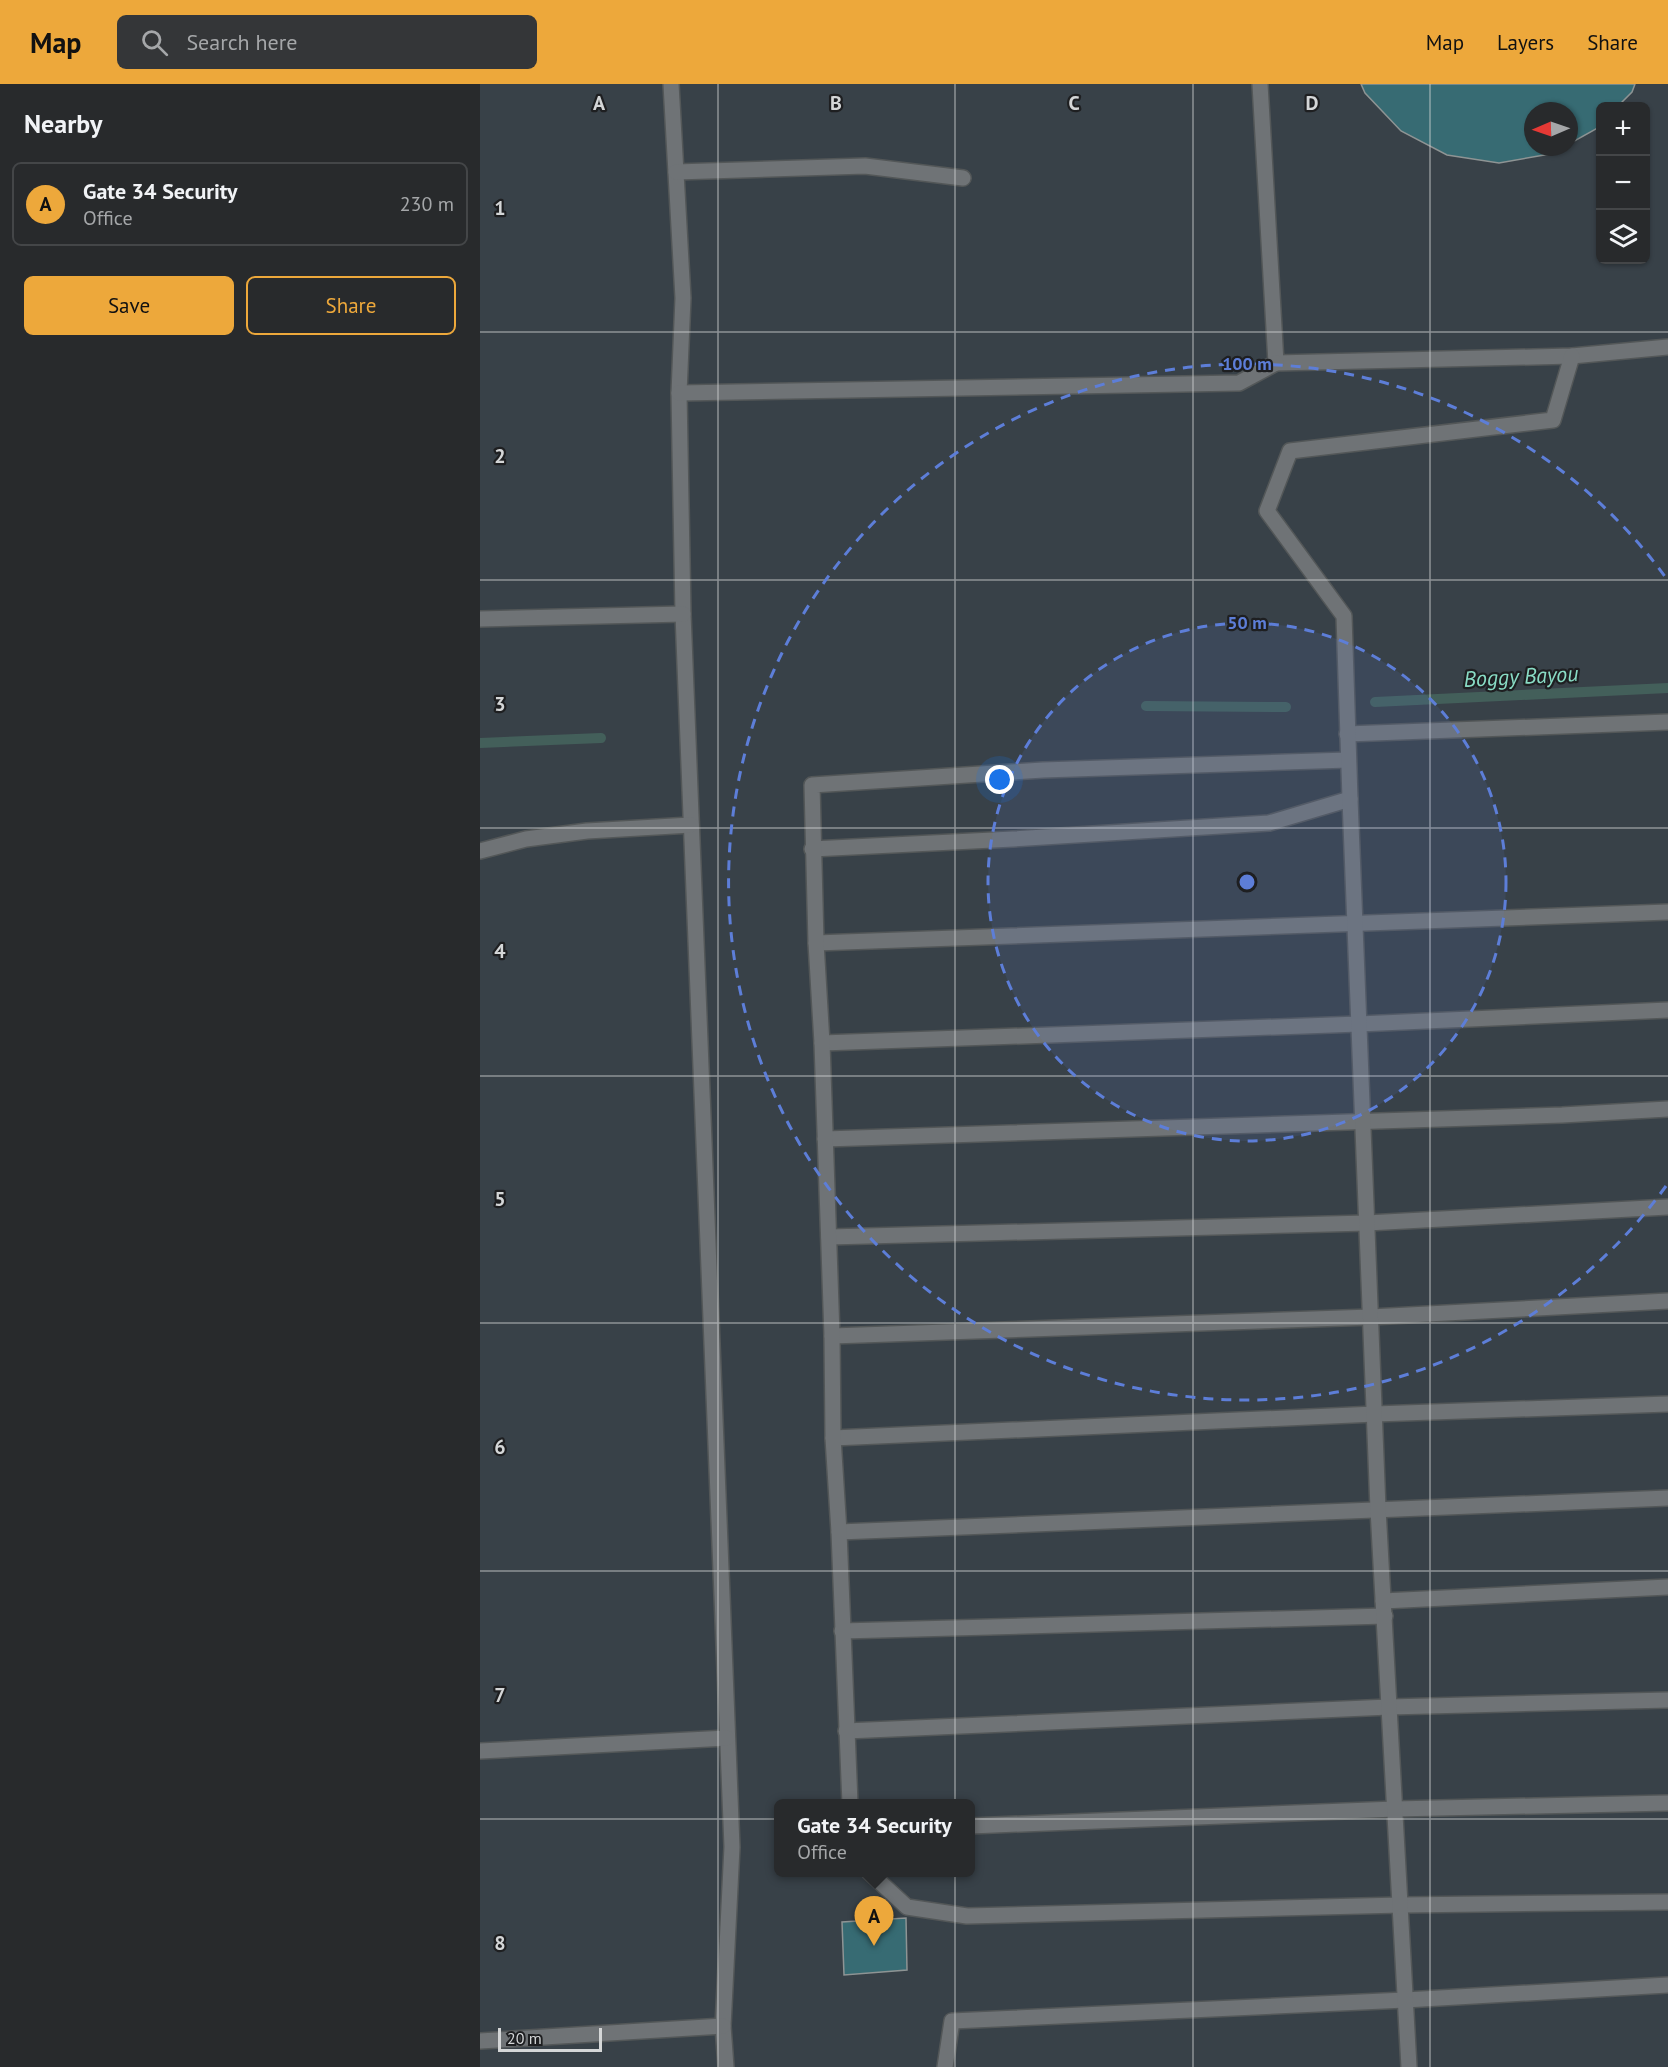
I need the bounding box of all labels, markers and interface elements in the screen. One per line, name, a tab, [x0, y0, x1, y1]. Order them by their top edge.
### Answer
search box	[117, 15, 537, 69]
text: Map	[30, 24, 81, 61]
icon: search	[138, 26, 171, 59]
text: Search here	[186, 28, 297, 56]
text: Map	[1426, 29, 1464, 56]
text: Layers	[1497, 29, 1554, 56]
text: Share	[1587, 29, 1638, 56]
text: A	[593, 90, 606, 116]
text: B	[830, 90, 842, 116]
text: C	[1068, 90, 1080, 116]
text: D	[1306, 90, 1319, 116]
north arrow	[1524, 102, 1578, 156]
map controls	[1596, 102, 1650, 264]
button: +	[1596, 102, 1650, 156]
text: Nearby	[24, 107, 102, 140]
button: −	[1596, 156, 1650, 210]
text: Gate 34 Security	[83, 177, 238, 205]
text: A	[39, 191, 52, 217]
text: 230 m	[400, 191, 454, 217]
text: 1	[494, 195, 506, 221]
text: Office	[83, 205, 133, 231]
button: layers	[1596, 210, 1650, 264]
button: Save	[24, 276, 234, 335]
button: Share	[246, 276, 456, 335]
text: 100 m	[1222, 352, 1272, 375]
text: 2	[494, 443, 506, 469]
text: 50 m	[1227, 611, 1267, 634]
water label: Boggy Bayou	[1463, 659, 1579, 693]
text: 3	[494, 691, 506, 717]
your location	[985, 765, 1014, 794]
centre of rings	[1237, 872, 1257, 892]
text: 4	[494, 938, 506, 964]
text: 5	[494, 1186, 506, 1212]
text: 6	[494, 1434, 506, 1460]
text: 7	[494, 1682, 506, 1708]
popup	[774, 1799, 975, 1877]
text: Gate 34 Security	[797, 1811, 952, 1839]
text: Office	[797, 1839, 847, 1865]
pin: A	[854, 1896, 894, 1946]
text: 8	[494, 1930, 506, 1956]
scale bar	[498, 2025, 602, 2052]
text: 20 m	[507, 2028, 542, 2048]

